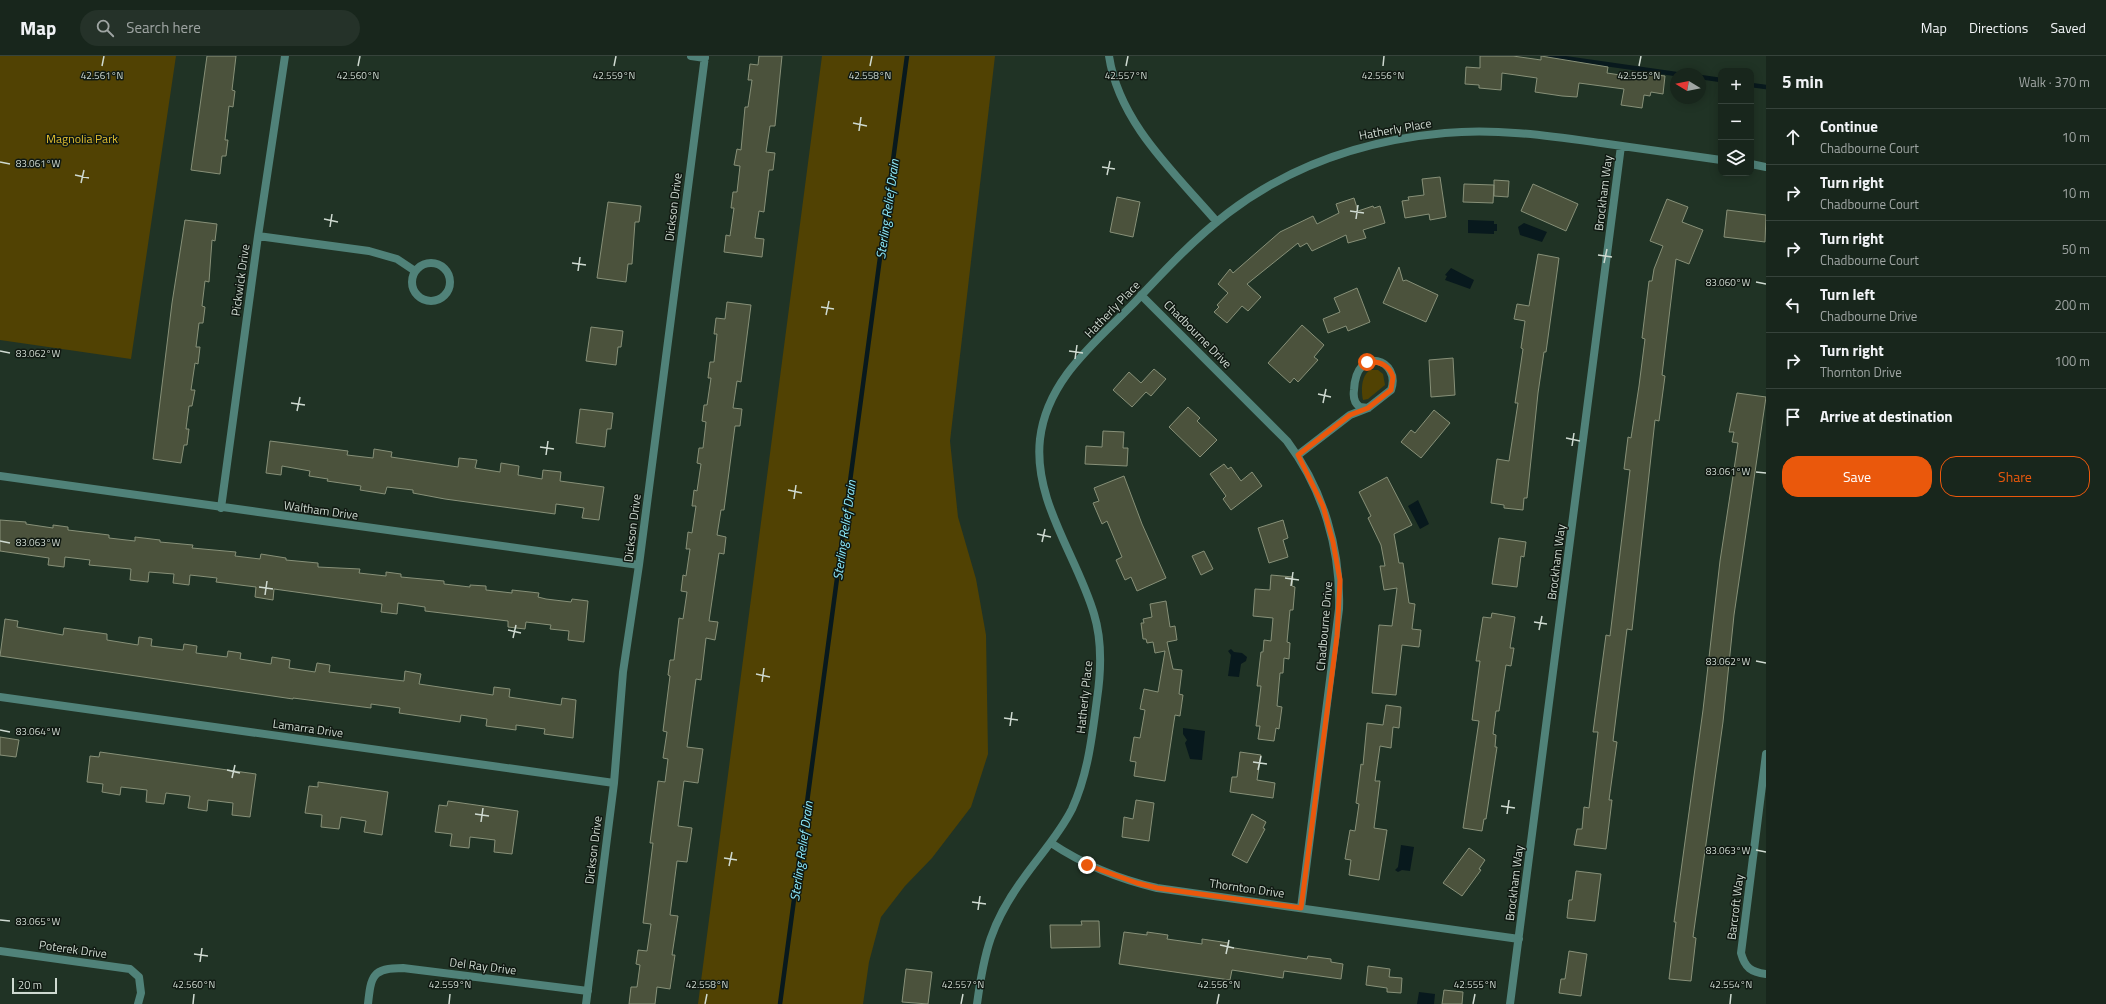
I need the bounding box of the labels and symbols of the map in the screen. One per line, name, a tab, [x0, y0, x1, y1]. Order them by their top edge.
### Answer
text: 42.561°N	[81, 68, 123, 83]
text: 42.560°N	[337, 68, 379, 83]
text: 42.559°N	[593, 68, 635, 83]
text: 42.558°N	[849, 68, 891, 83]
text: 42.557°N	[1105, 68, 1147, 83]
text: 42.556°N	[1362, 68, 1404, 83]
text: 42.555°N	[1618, 68, 1660, 83]
north arrow	[1670, 68, 1706, 104]
street label: Hatherly Place	[1357, 113, 1433, 145]
park label: Magnolia Park	[46, 129, 118, 148]
street label: Brockham Way	[1589, 154, 1617, 232]
text: 83.061°W	[16, 156, 60, 171]
water label: Sterling Relief Drain	[870, 157, 904, 260]
street label: Dickson Drive	[659, 172, 687, 242]
street label: Pickwick Drive	[226, 243, 254, 317]
text: 83.060°W	[1706, 275, 1750, 290]
street label: Hatherly Place	[1080, 276, 1144, 342]
street label: Chadbourne Drive	[1159, 295, 1237, 373]
text: 83.062°W	[16, 346, 60, 361]
route start	[1358, 353, 1376, 371]
text: 83.061°W	[1706, 464, 1750, 479]
water label: Sterling Relief Drain	[827, 478, 861, 581]
street label: Dickson Drive	[618, 493, 646, 563]
street label: Waltham Drive	[283, 495, 359, 525]
street label: Brockham Way	[1542, 523, 1570, 601]
text: 83.063°W	[16, 535, 60, 550]
street label: Chadbourne Drive	[1311, 580, 1337, 672]
text: 83.062°W	[1706, 654, 1750, 669]
street label: Hatherly Place	[1071, 660, 1097, 734]
street label: Lamarra Drive	[272, 714, 344, 742]
text: 83.064°W	[16, 724, 60, 739]
water label: Sterling Relief Drain	[784, 799, 818, 902]
street label: Dickson Drive	[579, 815, 607, 885]
text: 83.063°W	[1706, 843, 1750, 858]
street label: Brockham Way	[1500, 844, 1528, 922]
route end	[1078, 856, 1096, 874]
street label: Thornton Drive	[1208, 873, 1286, 903]
street label: Barcroft Way	[1722, 873, 1748, 941]
text: 83.065°W	[16, 914, 60, 929]
street label: Poterek Drive	[38, 935, 108, 963]
street label: Del Ray Drive	[448, 952, 518, 980]
scale bar	[12, 976, 57, 995]
text: 42.560°N	[173, 977, 215, 992]
text: 42.559°N	[429, 977, 471, 992]
text: 42.558°N	[686, 977, 728, 992]
text: 42.557°N	[942, 977, 984, 992]
text: 42.556°N	[1198, 977, 1240, 992]
text: 42.555°N	[1454, 977, 1496, 992]
text: 42.554°N	[1710, 977, 1752, 992]

